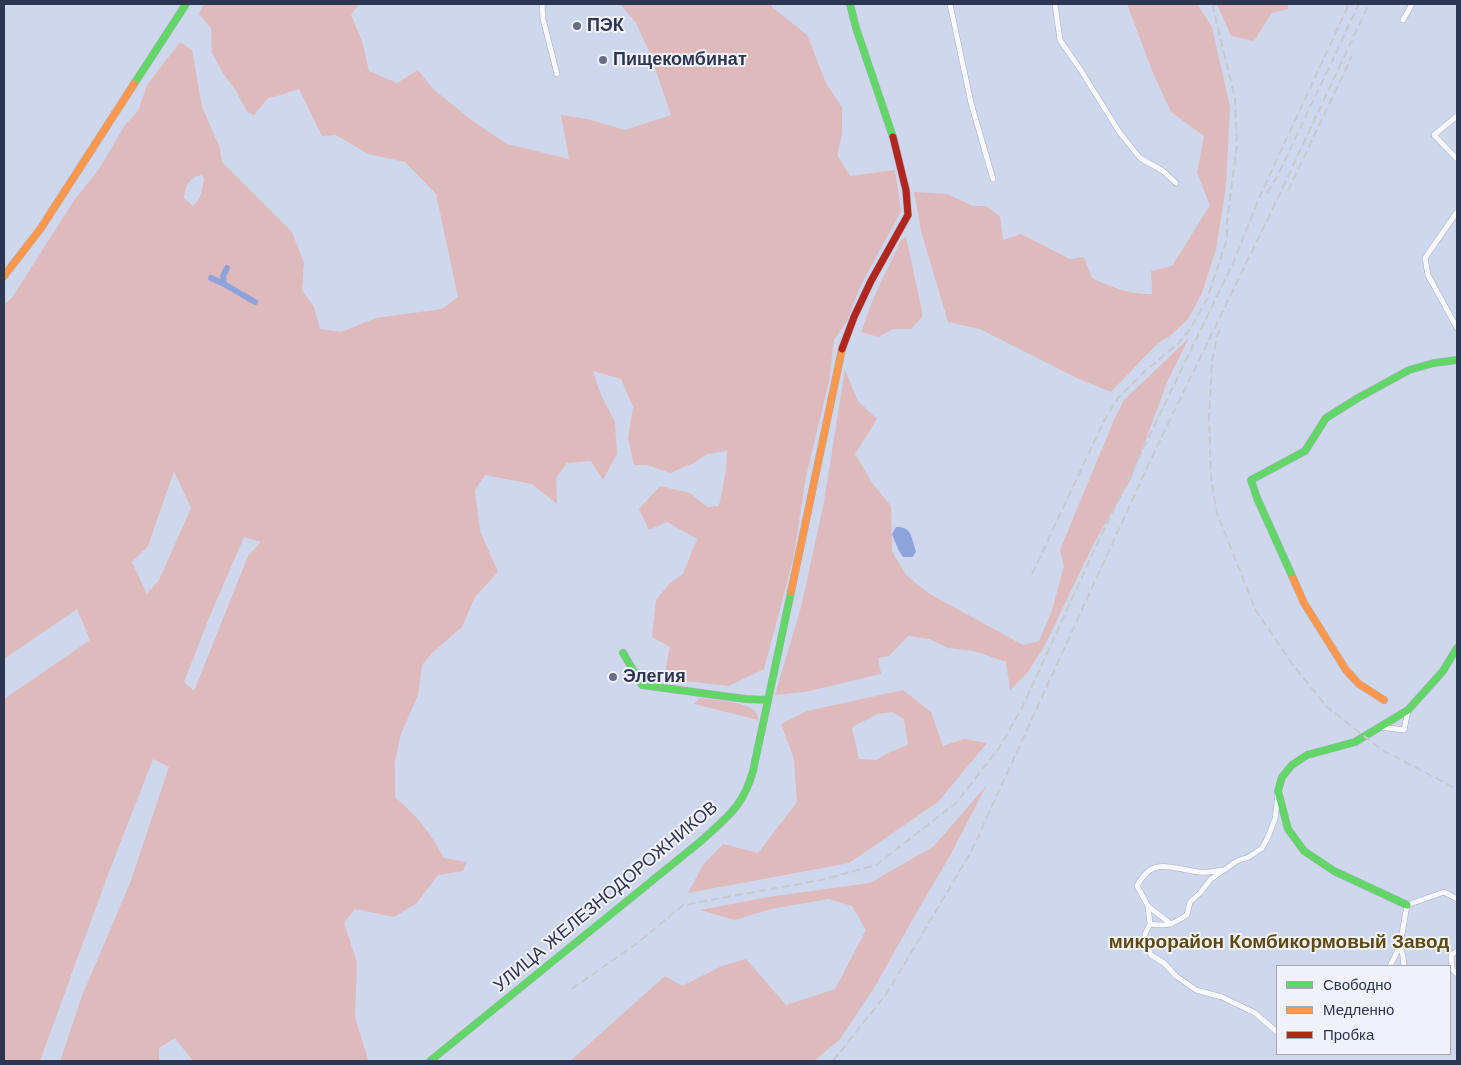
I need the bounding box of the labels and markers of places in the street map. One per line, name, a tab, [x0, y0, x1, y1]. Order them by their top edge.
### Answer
place label: ПЭК	[587, 15, 624, 37]
marker: ПЭК	[571, 20, 583, 32]
place label: Пищекомбинат	[613, 49, 747, 71]
marker: Пищекомбинат	[597, 54, 609, 66]
place label: Элегия	[623, 666, 686, 688]
marker: Элегия	[607, 671, 619, 683]

